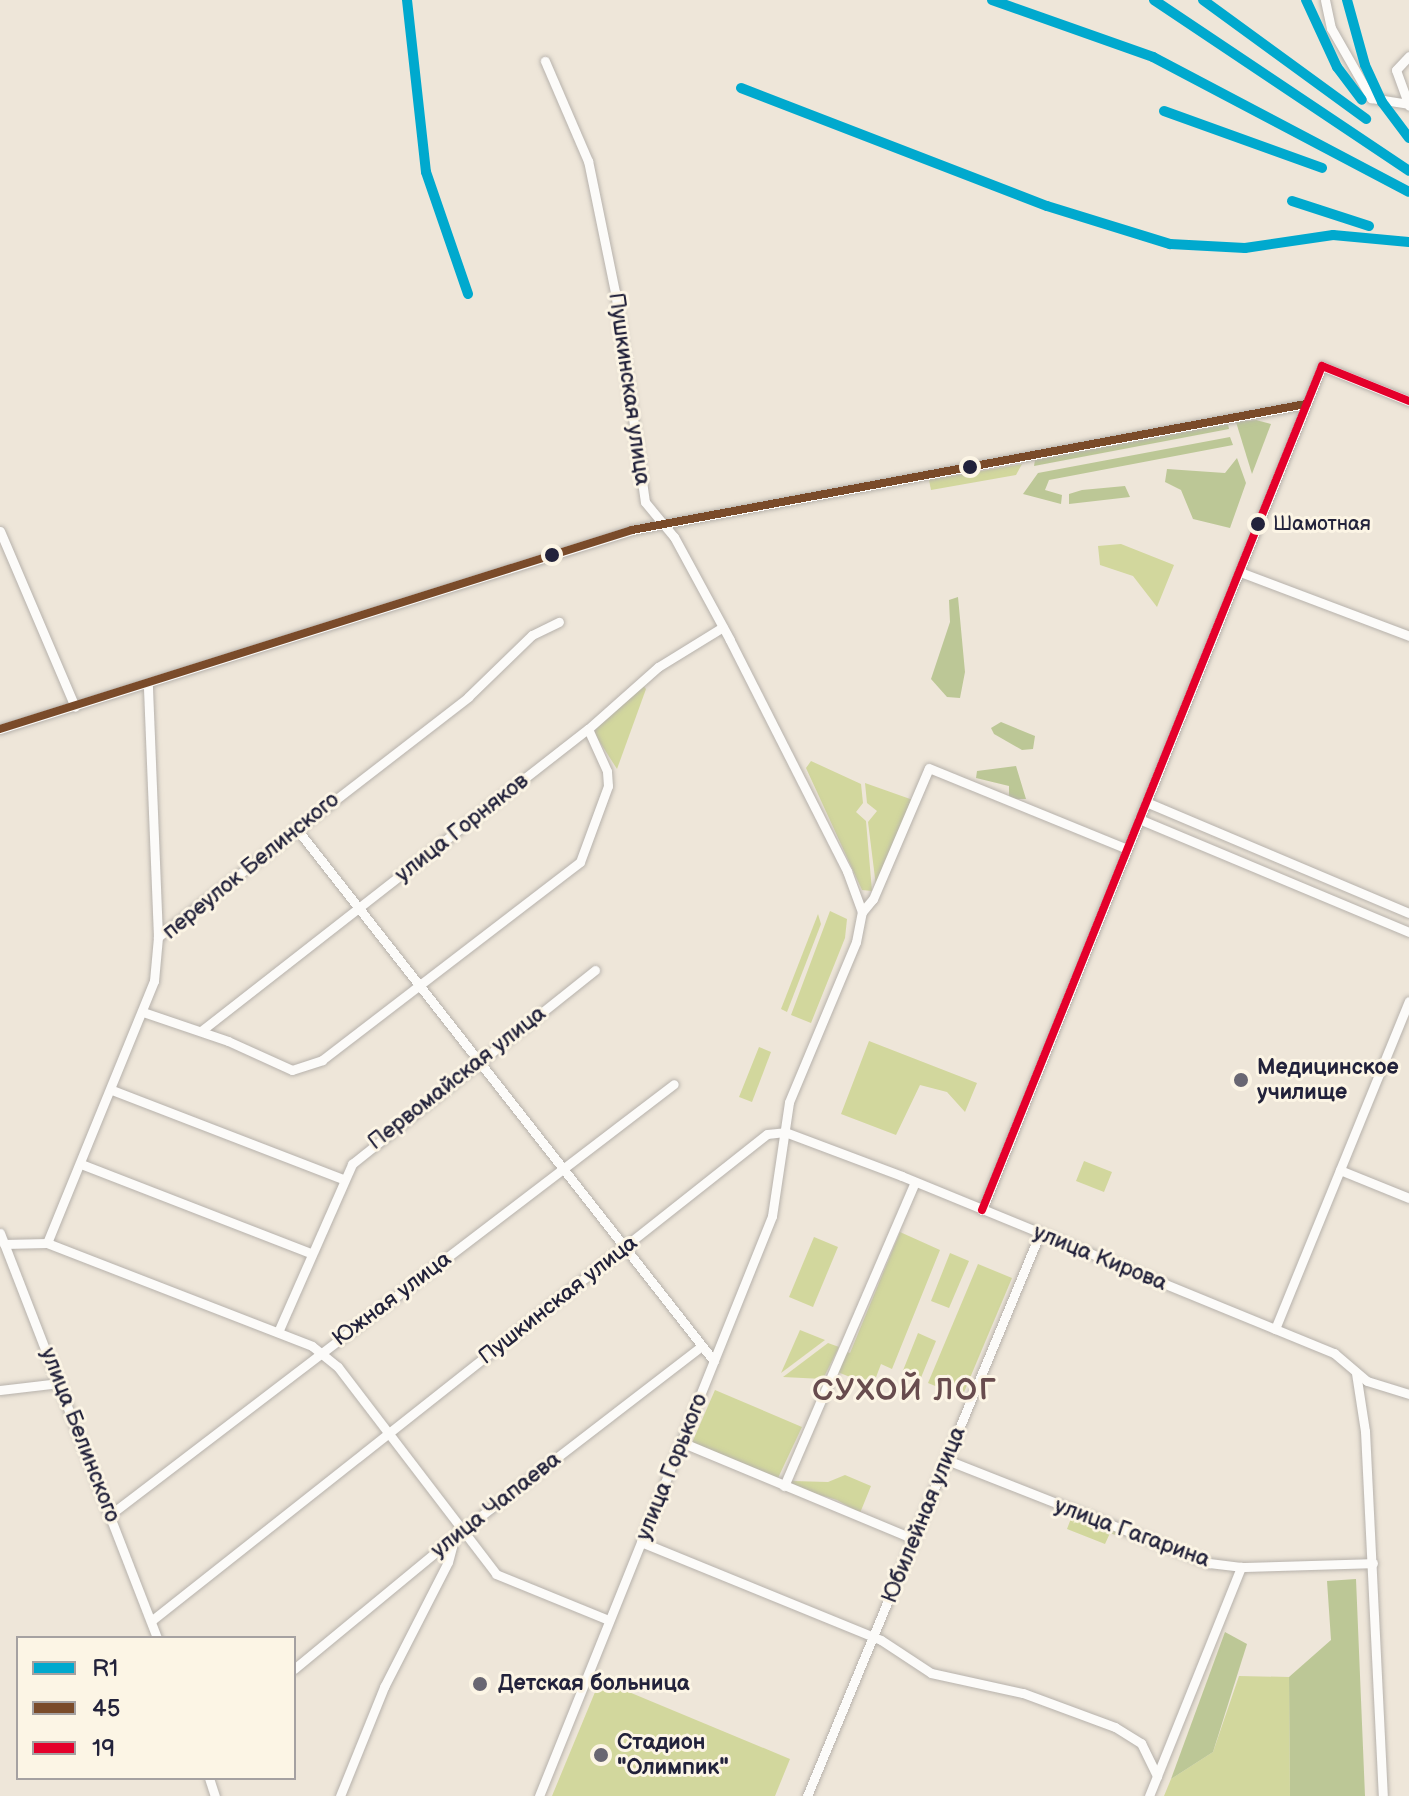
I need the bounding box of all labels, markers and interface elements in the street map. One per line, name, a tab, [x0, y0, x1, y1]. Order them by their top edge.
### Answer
street label: Пушкинская улица	[602, 291, 656, 487]
unlabelled marker	[962, 459, 978, 475]
place label: Шамотная	[1273, 512, 1371, 536]
marker: Шамотная	[1250, 516, 1266, 532]
unlabelled marker	[544, 547, 560, 563]
street label: улица Горняков	[390, 768, 534, 888]
street label: переулок Белинского	[157, 787, 345, 945]
street label: Первомайская улица	[363, 1000, 551, 1156]
place label: Медицинское училище	[1257, 1054, 1399, 1106]
marker: Медицинское училище	[1232, 1071, 1250, 1089]
street label: улица Кирова	[1029, 1219, 1171, 1297]
street label: Пушкинская улица	[473, 1230, 643, 1370]
street label: Южная улица	[328, 1246, 456, 1352]
street label: улица Белинского	[35, 1344, 125, 1526]
district label: СУХОЙ ЛОГ	[812, 1373, 998, 1409]
street label: улица Горького	[631, 1390, 713, 1544]
street label: Юбилейная улица	[877, 1423, 971, 1607]
street label: улица Чапаева	[426, 1446, 566, 1564]
street label: улица Гагарина	[1051, 1493, 1213, 1573]
legend	[16, 1636, 296, 1780]
text: R1	[92, 1654, 118, 1683]
place label: Детская больница	[498, 1671, 690, 1697]
marker: Детская больница	[469, 1673, 491, 1695]
text: 45	[92, 1694, 120, 1723]
place label: Стадион "Олимпик"	[617, 1729, 729, 1780]
text: 19	[92, 1734, 115, 1763]
marker: Стадион "Олимпик"	[592, 1746, 610, 1764]

